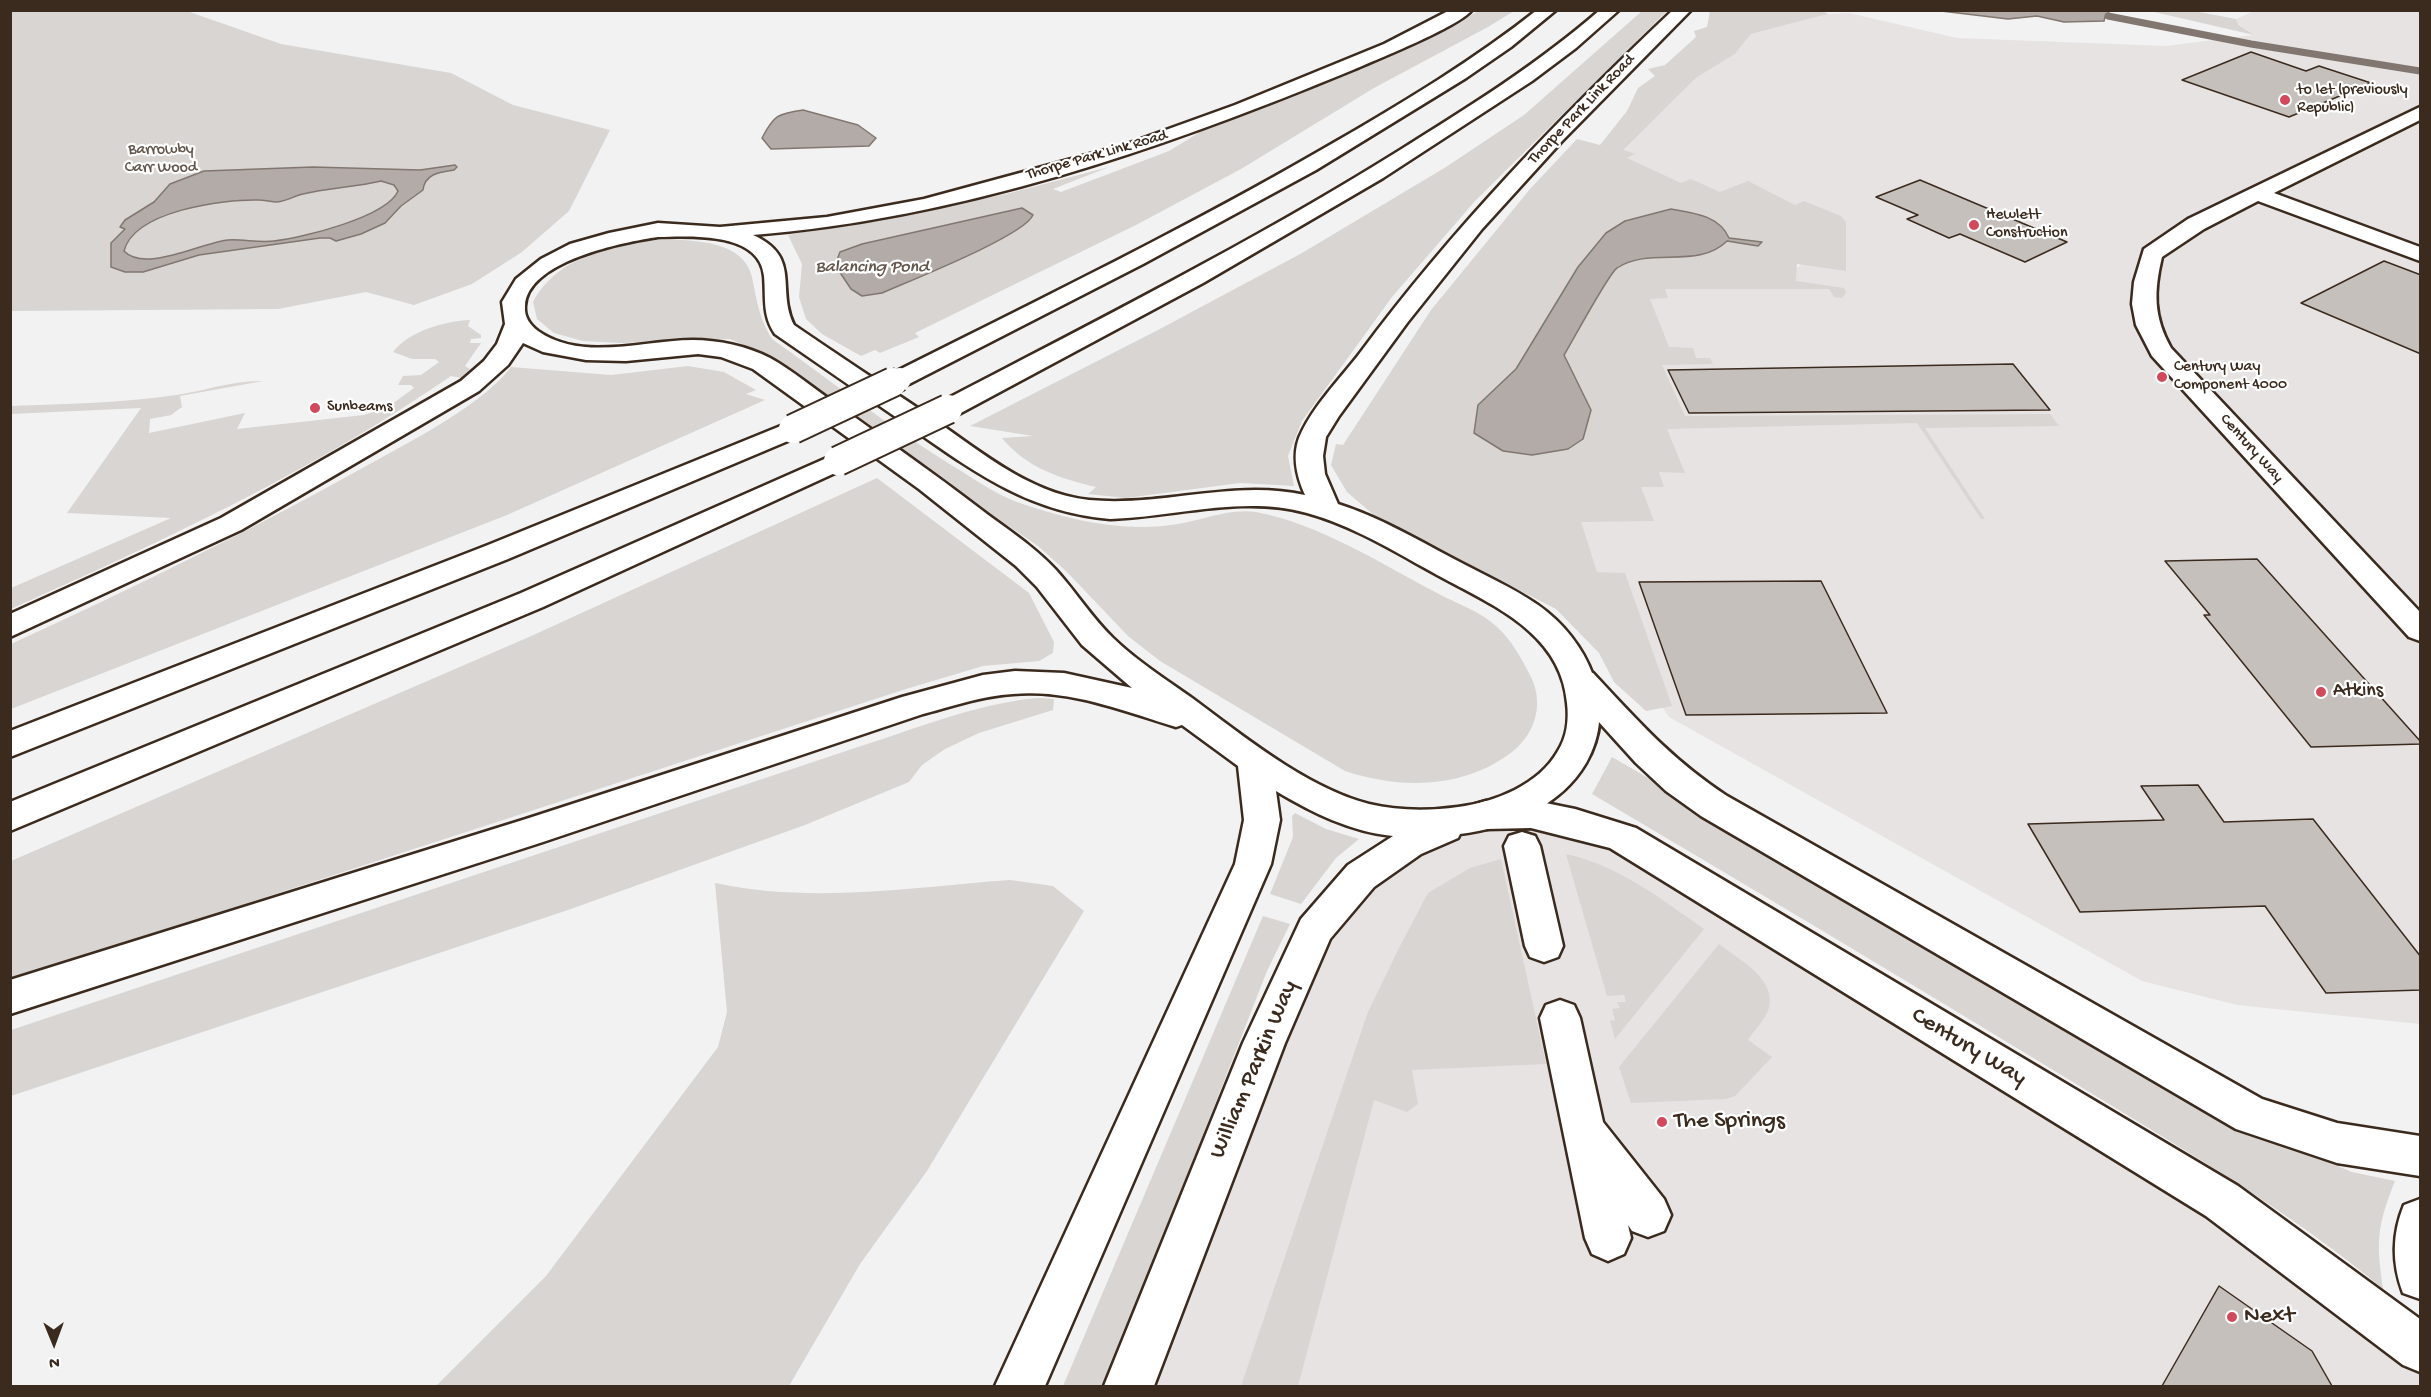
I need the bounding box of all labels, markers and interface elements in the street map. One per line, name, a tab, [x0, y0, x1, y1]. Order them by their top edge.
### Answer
street label: Thorpe Park Link Road	[1524, 51, 1640, 169]
place label: to let (previously Republic)	[2297, 81, 2408, 119]
marker: to let (previously Republic)	[2278, 93, 2292, 107]
street label: Thorpe Park Link Road	[1024, 127, 1170, 185]
park label: Barrowby Carr Wood	[125, 141, 197, 179]
place label: Hewlett Construction	[1986, 206, 2068, 244]
marker: Hewlett Construction	[1967, 218, 1981, 232]
water label: Balancing Pond	[815, 257, 929, 279]
place label: Century Way Component 4000	[2174, 358, 2287, 396]
marker: Century Way Component 4000	[2155, 370, 2169, 384]
place label: Sunbeams	[327, 398, 392, 418]
marker: Sunbeams	[308, 401, 322, 415]
street label: Century Way	[2215, 411, 2287, 487]
place label: Atkins	[2333, 680, 2383, 704]
marker: Atkins	[2314, 685, 2328, 699]
street label: William Parkin Way	[1204, 976, 1306, 1164]
street label: Century Way	[1905, 1002, 2031, 1094]
place label: The Springs	[1674, 1108, 1785, 1136]
marker: The Springs	[1655, 1115, 1669, 1129]
place label: Next	[2244, 1303, 2294, 1331]
marker: Next	[2225, 1310, 2239, 1324]
north arrow	[24, 1313, 84, 1373]
text: N	[49, 1352, 60, 1371]

